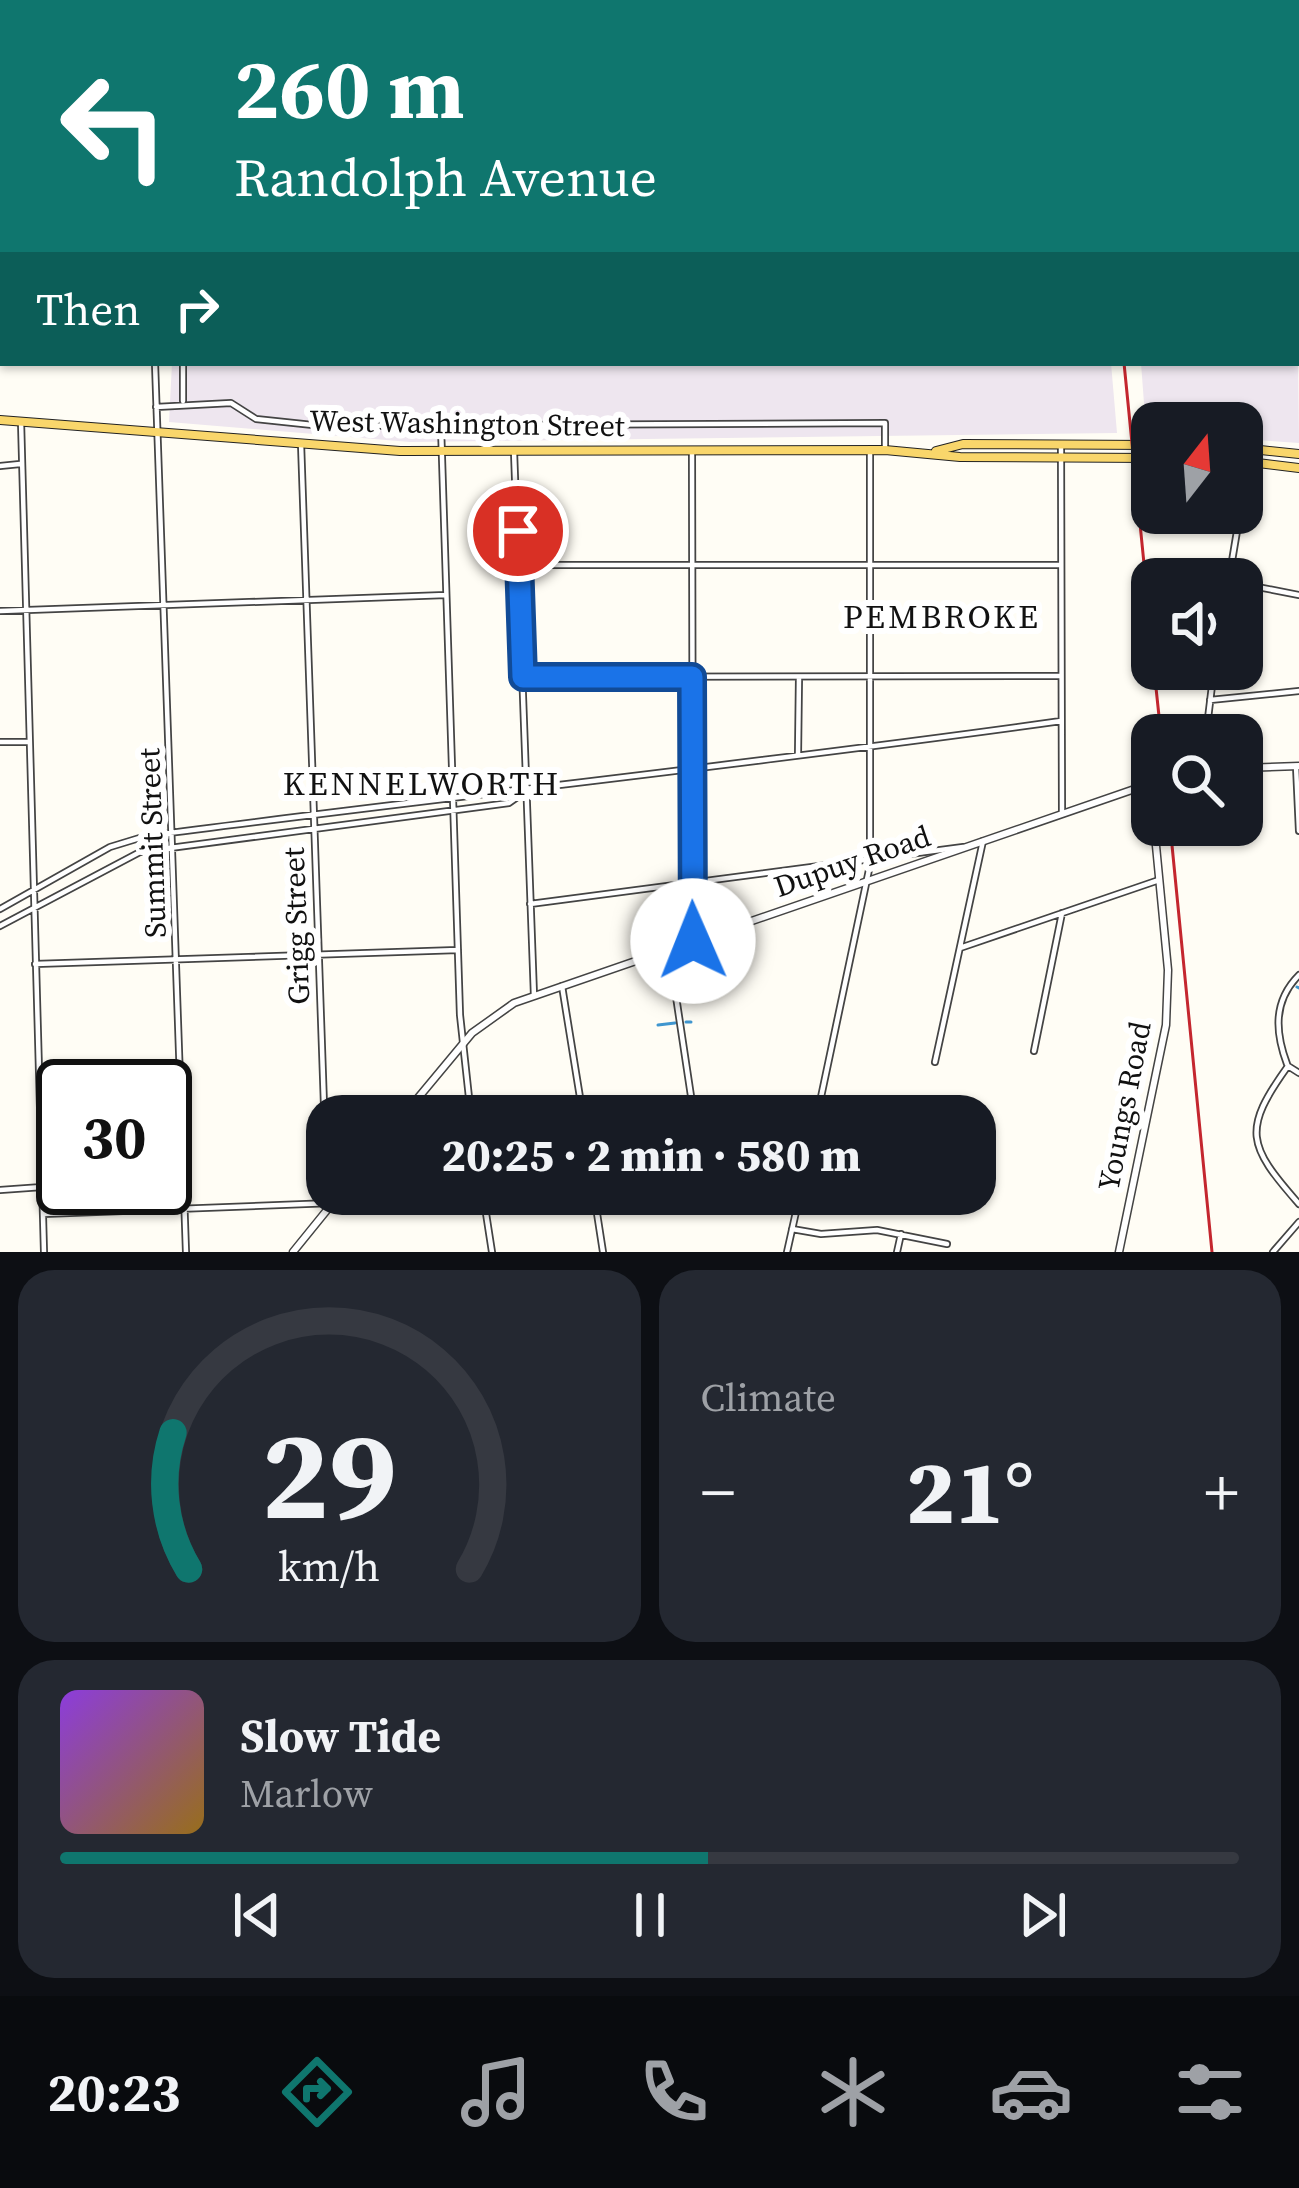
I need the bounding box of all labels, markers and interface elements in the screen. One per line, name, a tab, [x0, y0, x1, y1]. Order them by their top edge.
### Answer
text: 260 m	[234, 31, 465, 146]
icon: left	[36, 48, 192, 204]
text: Randolph Avenue	[234, 140, 657, 214]
icon: right	[164, 276, 230, 342]
text: Then	[36, 278, 140, 340]
street label: West Washington Street	[309, 400, 625, 446]
north arrow	[1131, 402, 1263, 534]
map controls	[1131, 402, 1263, 846]
pin	[467, 480, 569, 582]
icon: arrive	[485, 498, 551, 564]
button: sound	[1131, 558, 1263, 690]
district label: PEMBROKE	[843, 594, 1041, 639]
button: search	[1131, 714, 1263, 846]
street label: Summit Street	[128, 747, 176, 939]
district label: KENNELWORTH	[283, 761, 561, 806]
street label: Dupuy Road	[768, 815, 936, 907]
street label: Grigg Street	[273, 846, 319, 1005]
position arrow	[630, 878, 756, 1004]
street label: Youngs Road	[1087, 1018, 1161, 1194]
speed limit sign: 30	[36, 1059, 192, 1215]
text: 20:25 · 2 min · 580 m	[441, 1124, 861, 1186]
text: Climate	[701, 1371, 836, 1424]
text: 29	[262, 1389, 397, 1560]
text: 21°	[905, 1430, 1034, 1553]
text: −	[701, 1447, 735, 1537]
text: +	[1204, 1447, 1239, 1537]
text: km/h	[278, 1537, 380, 1595]
text: Slow Tide	[240, 1705, 441, 1767]
text: Marlow	[240, 1767, 373, 1820]
icon: previous	[224, 1882, 290, 1948]
icon: pause	[617, 1882, 683, 1948]
icon: next	[1010, 1882, 1076, 1948]
icon: directions	[275, 2050, 359, 2134]
icon: music	[454, 2050, 538, 2134]
icon: phone	[632, 2050, 716, 2134]
icon: climate	[811, 2050, 895, 2134]
icon: car	[989, 2050, 1073, 2134]
icon: filters	[1168, 2050, 1252, 2134]
text: 20:23	[47, 2055, 181, 2129]

